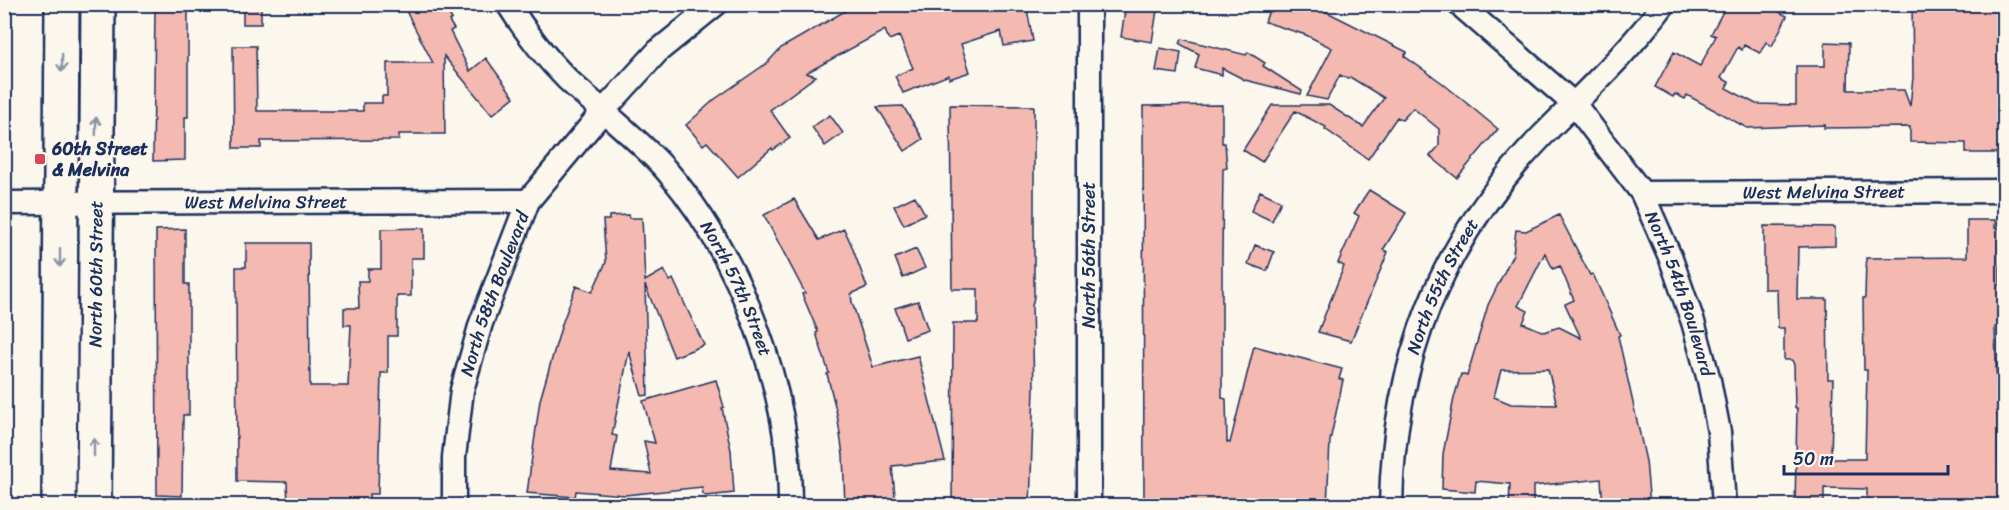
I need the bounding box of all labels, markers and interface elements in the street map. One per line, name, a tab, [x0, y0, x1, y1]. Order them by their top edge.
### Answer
one-way arrow	[56, 52, 68, 72]
one-way arrow	[90, 117, 102, 137]
place label: 60th Street & Melvina	[51, 133, 148, 186]
marker: 60th Street & Melvina	[33, 152, 47, 166]
street label: West Melvina Street	[1743, 176, 1905, 208]
street label: North 56th Street	[1073, 182, 1105, 328]
street label: West Melvina Street	[185, 186, 347, 218]
street label: North 60th Street	[79, 200, 112, 348]
street label: North 58th Boulevard	[451, 205, 539, 380]
street label: North 54th Boulevard	[1636, 206, 1724, 381]
street label: North 55th Street	[1397, 212, 1488, 358]
street label: North 57th Street	[691, 214, 781, 361]
one-way arrow	[54, 247, 66, 267]
one-way arrow	[88, 438, 100, 458]
scale bar	[1784, 438, 1948, 476]
text: 50 m	[1793, 443, 1834, 475]

